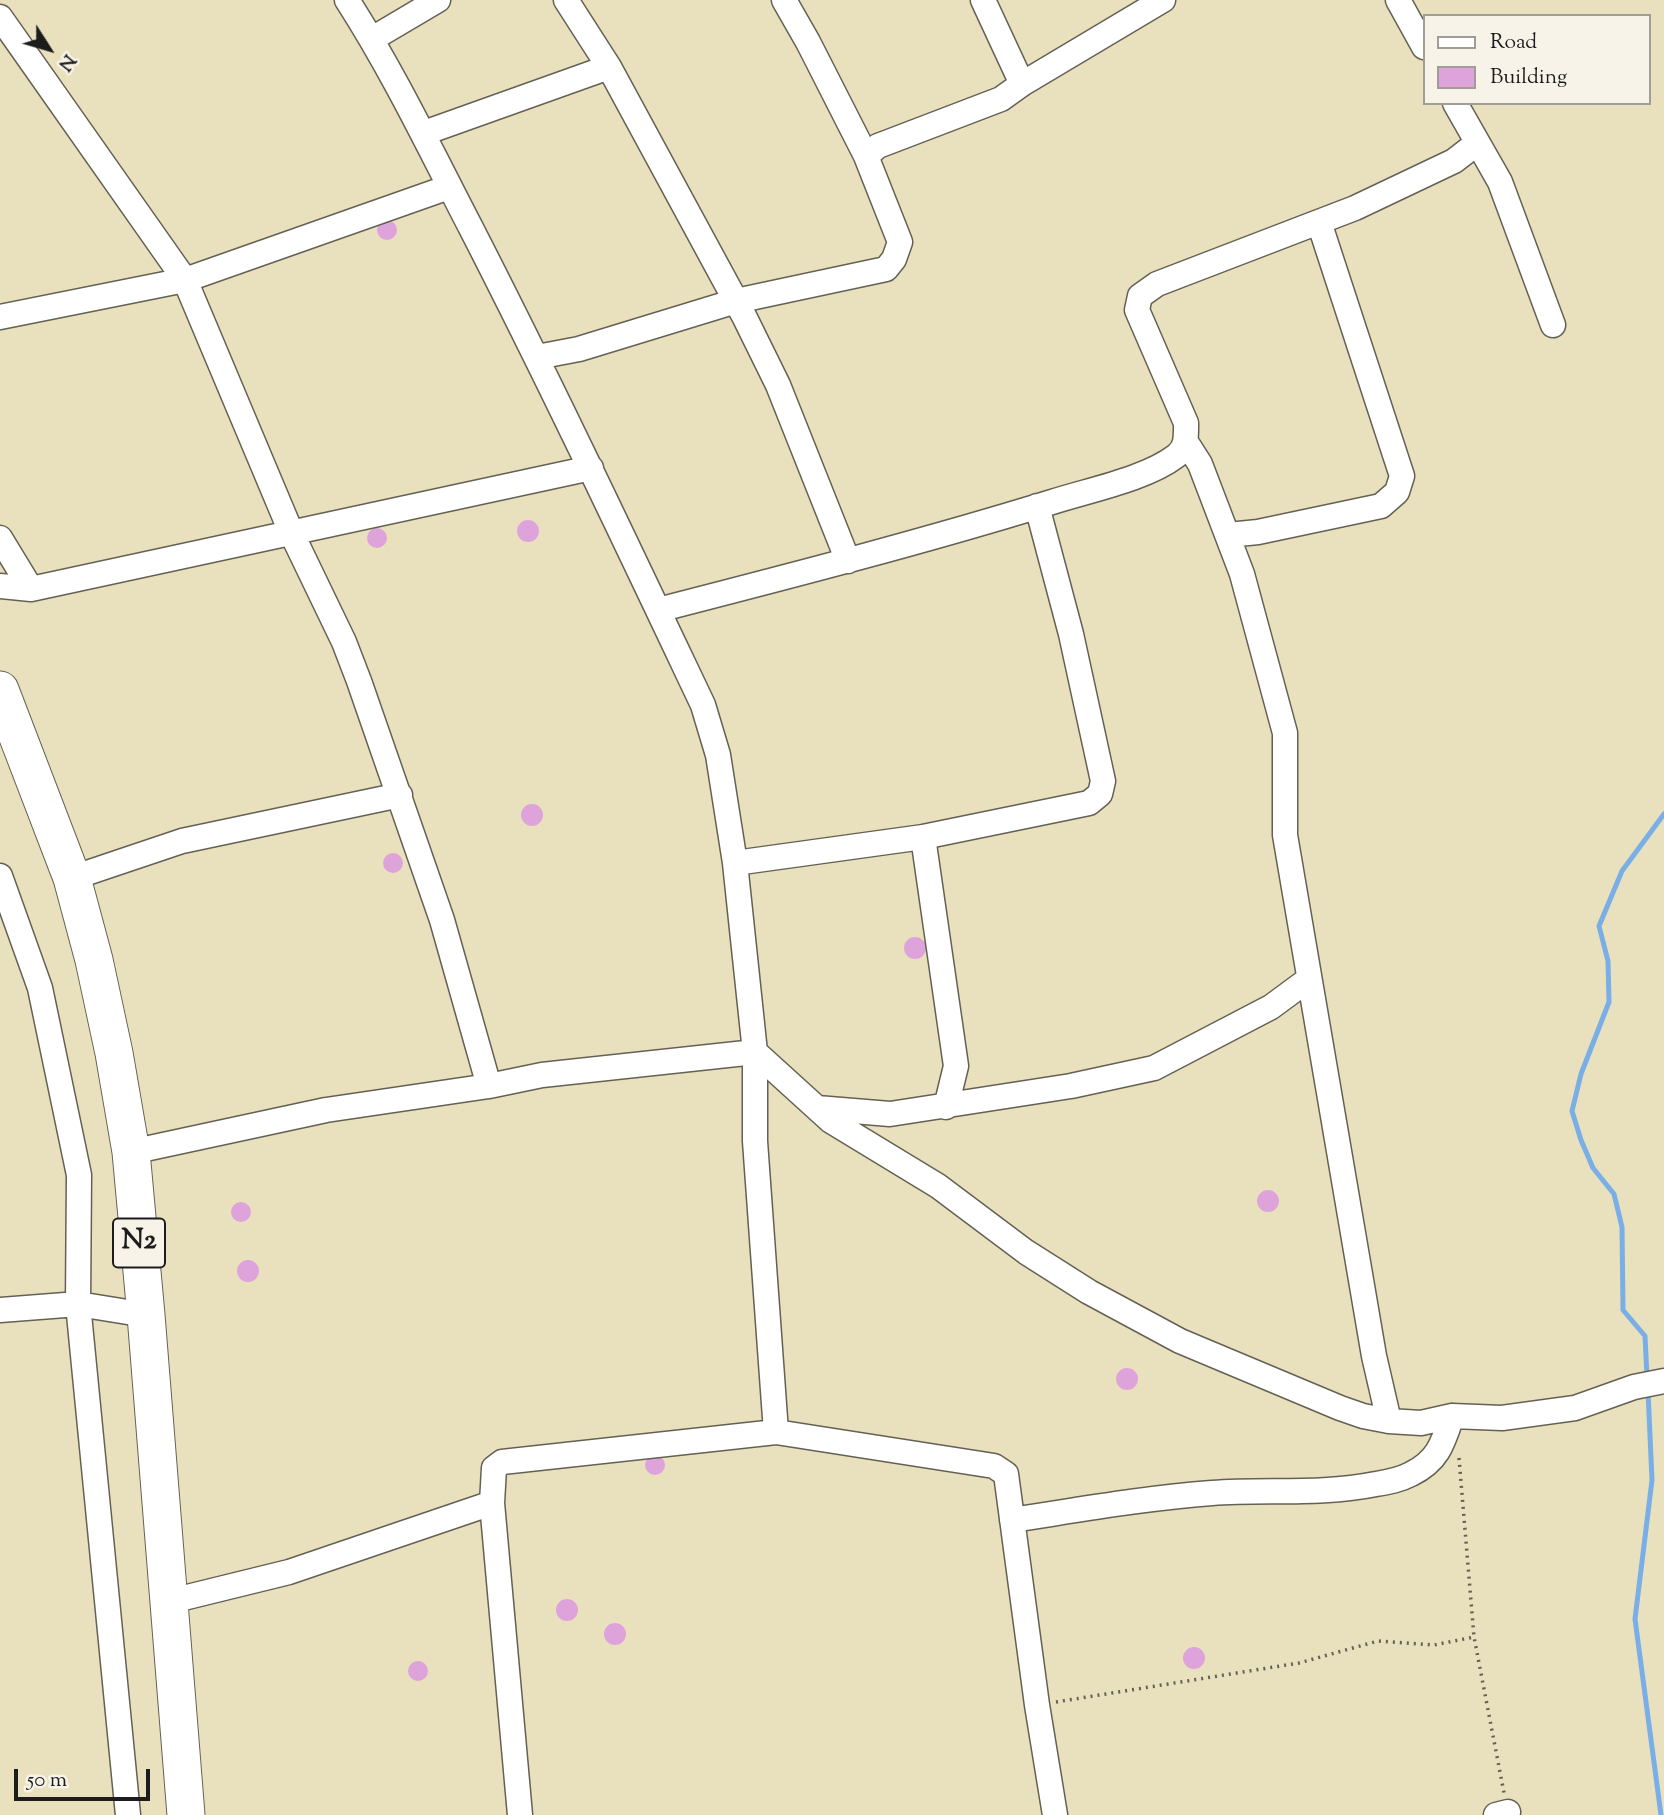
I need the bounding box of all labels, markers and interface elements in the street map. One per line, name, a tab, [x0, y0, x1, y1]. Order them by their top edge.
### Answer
north arrow	[14, 14, 84, 84]
legend	[1422, 14, 1650, 105]
text: Road	[1490, 28, 1537, 58]
text: N	[51, 48, 82, 76]
text: Building	[1490, 63, 1567, 93]
road number: N2	[113, 1218, 165, 1268]
scale bar	[18, 1756, 154, 1800]
text: 50 m	[27, 1766, 67, 1796]

